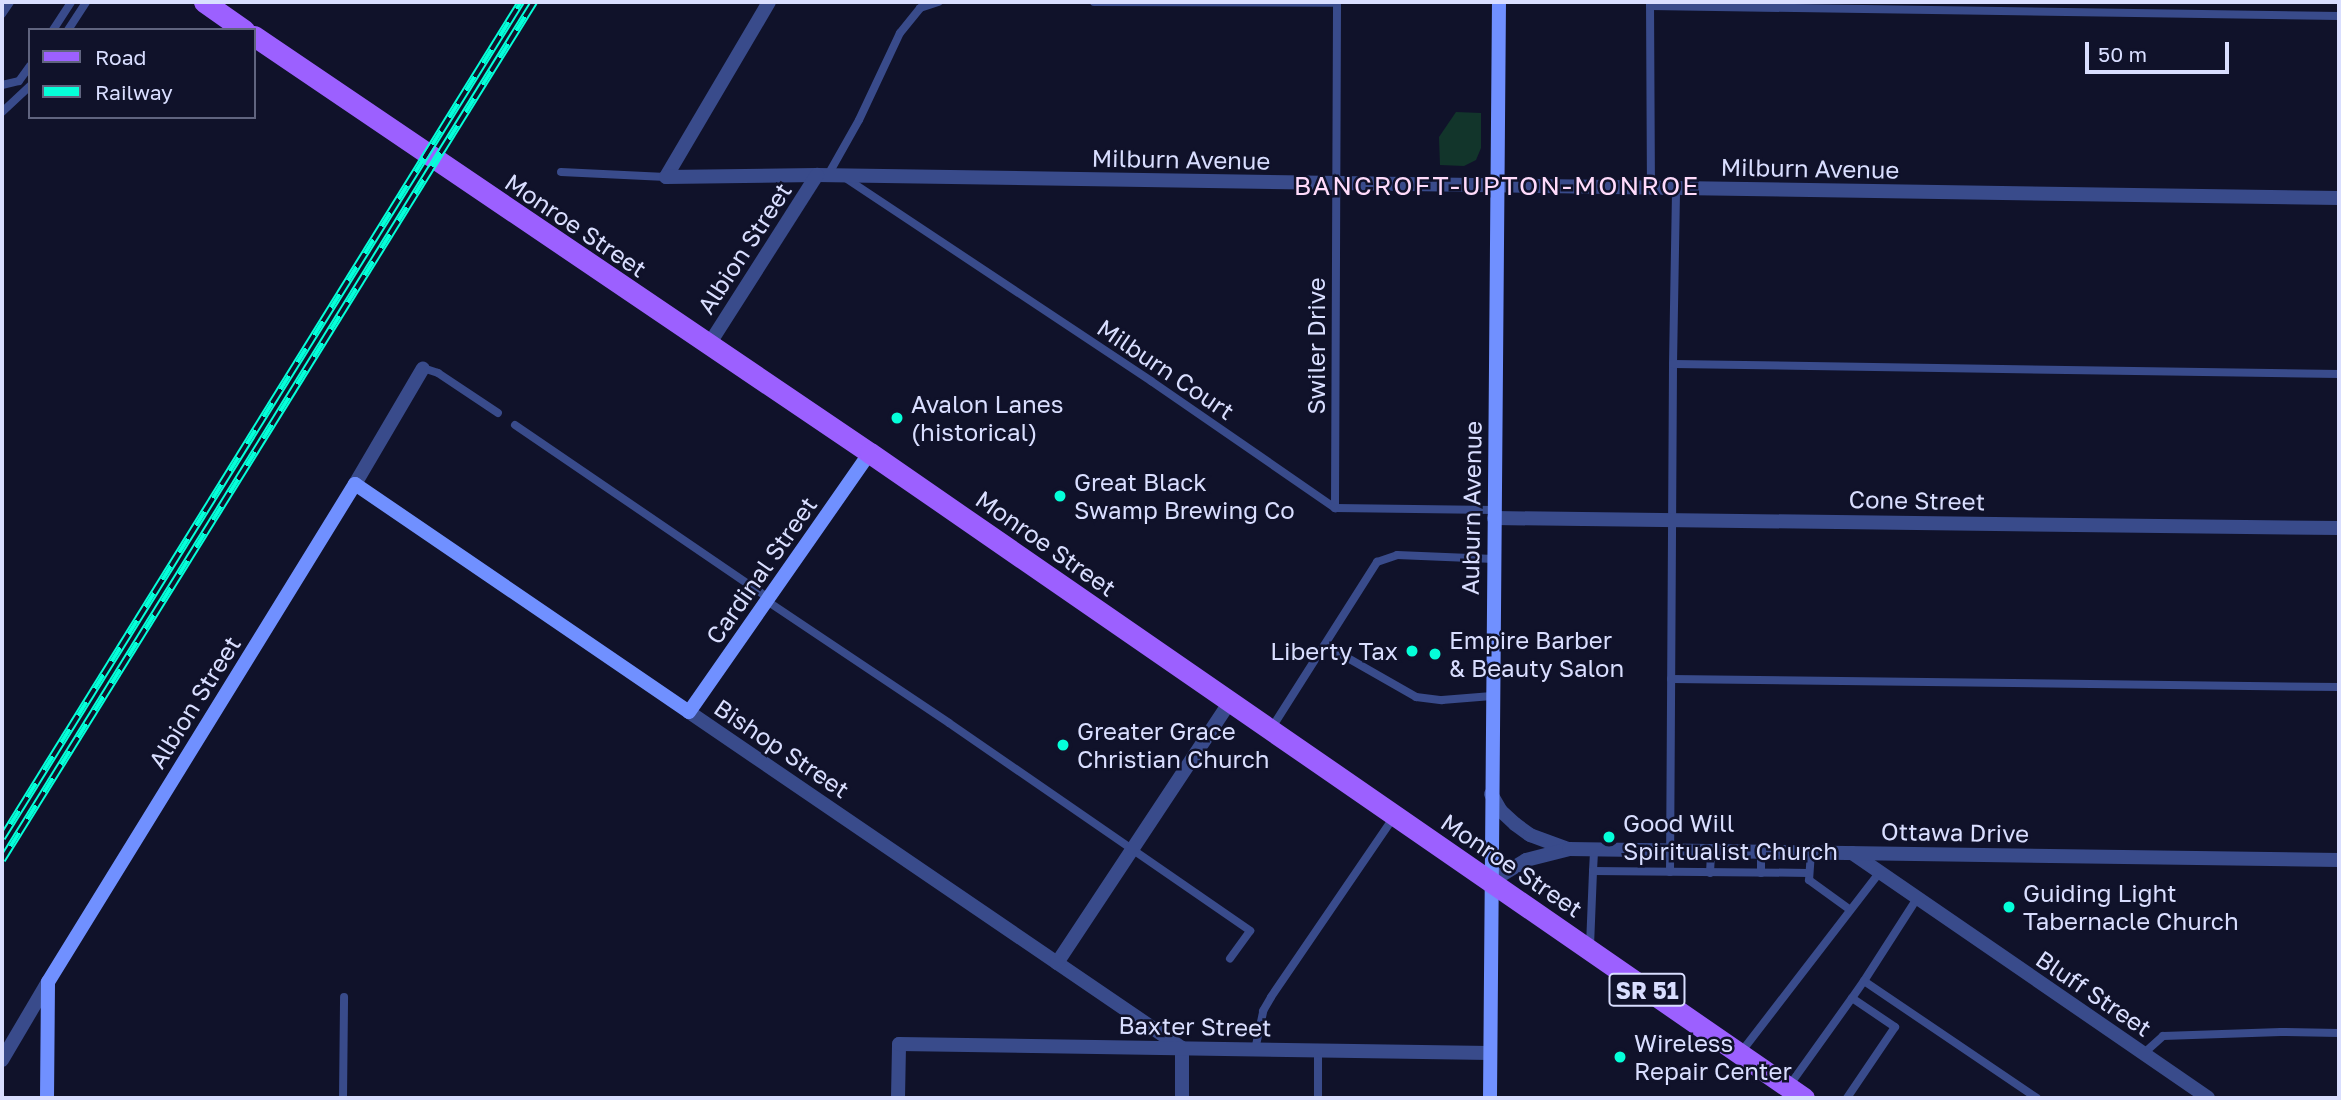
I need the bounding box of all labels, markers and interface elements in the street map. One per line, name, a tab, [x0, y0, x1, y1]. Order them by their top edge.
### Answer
legend	[28, 28, 256, 119]
scale bar	[2089, 28, 2232, 72]
text: 50 m	[2098, 41, 2147, 67]
text: Road	[95, 44, 146, 70]
text: Railway	[95, 79, 173, 105]
street label: Milburn Avenue	[1091, 143, 1271, 175]
street label: Milburn Avenue	[1720, 152, 1900, 184]
street label: Monroe Street	[500, 167, 652, 283]
district label: BANCROFT-UPTON-MONROE	[1296, 170, 1698, 202]
street label: Albion Street	[691, 177, 797, 319]
street label: Swiler Drive	[1302, 277, 1330, 415]
street label: Milburn Court	[1092, 313, 1240, 425]
place label: Avalon Lanes (historical)	[911, 390, 1063, 446]
marker: Avalon Lanes (historical)	[889, 410, 905, 426]
street label: Auburn Avenue	[1455, 421, 1487, 595]
place label: Great Black Swamp Brewing Co	[1074, 468, 1295, 524]
street label: Monroe Street	[970, 484, 1122, 602]
street label: Cone Street	[1849, 484, 1985, 516]
marker: Great Black Swamp Brewing Co	[1052, 488, 1068, 504]
street label: Cardinal Street	[700, 491, 822, 649]
place label: Empire Barber & Beauty Salon	[1449, 626, 1624, 682]
street label: Albion Street	[142, 630, 246, 774]
place label: Liberty Tax	[1270, 637, 1398, 665]
marker: Liberty Tax	[1404, 643, 1420, 659]
marker: Empire Barber & Beauty Salon	[1427, 646, 1443, 662]
street label: Bishop Street	[709, 692, 855, 804]
place label: Greater Grace Christian Church	[1077, 717, 1270, 773]
marker: Greater Grace Christian Church	[1055, 737, 1071, 753]
street label: Monroe Street	[1436, 807, 1588, 923]
place label: Good Will Spiritualist Church	[1623, 809, 1838, 865]
street label: Ottawa Drive	[1881, 816, 2029, 848]
marker: Good Will Spiritualist Church	[1601, 829, 1617, 845]
place label: Guiding Light Tabernacle Church	[2023, 879, 2239, 935]
marker: Guiding Light Tabernacle Church	[2001, 899, 2017, 915]
street label: Bluff Street	[2031, 944, 2157, 1042]
road number: SR 51	[1607, 970, 1687, 1009]
street label: Baxter Street	[1118, 1010, 1272, 1042]
place label: Wireless Repair Center	[1634, 1029, 1792, 1085]
marker: Wireless Repair Center	[1612, 1049, 1628, 1065]

